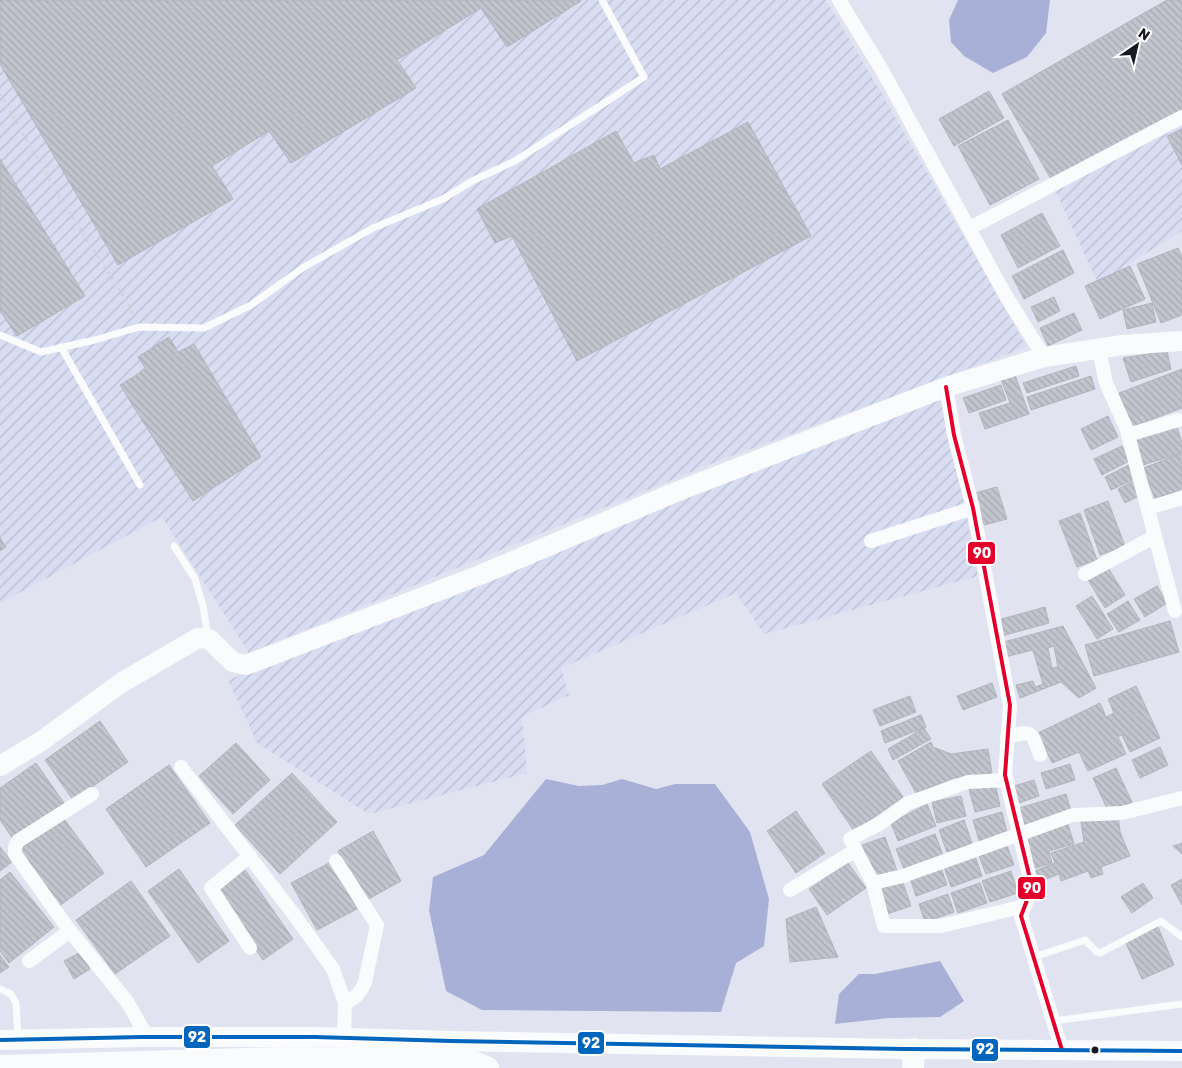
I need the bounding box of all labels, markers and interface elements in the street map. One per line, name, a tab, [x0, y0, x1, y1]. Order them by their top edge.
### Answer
north arrow	[1112, 20, 1162, 70]
text: N	[1135, 25, 1153, 45]
line badge: 90	[967, 541, 996, 565]
text: 90	[973, 545, 991, 562]
line badge: 90	[1017, 876, 1046, 900]
text: 90	[1023, 880, 1041, 897]
line badge: 92	[183, 1025, 211, 1049]
text: 92	[188, 1029, 206, 1046]
line badge: 92	[577, 1031, 605, 1055]
text: 92	[582, 1035, 600, 1052]
line badge: 92	[971, 1038, 999, 1062]
text: 92	[976, 1041, 994, 1058]
unlabelled marker	[1090, 1045, 1100, 1055]

